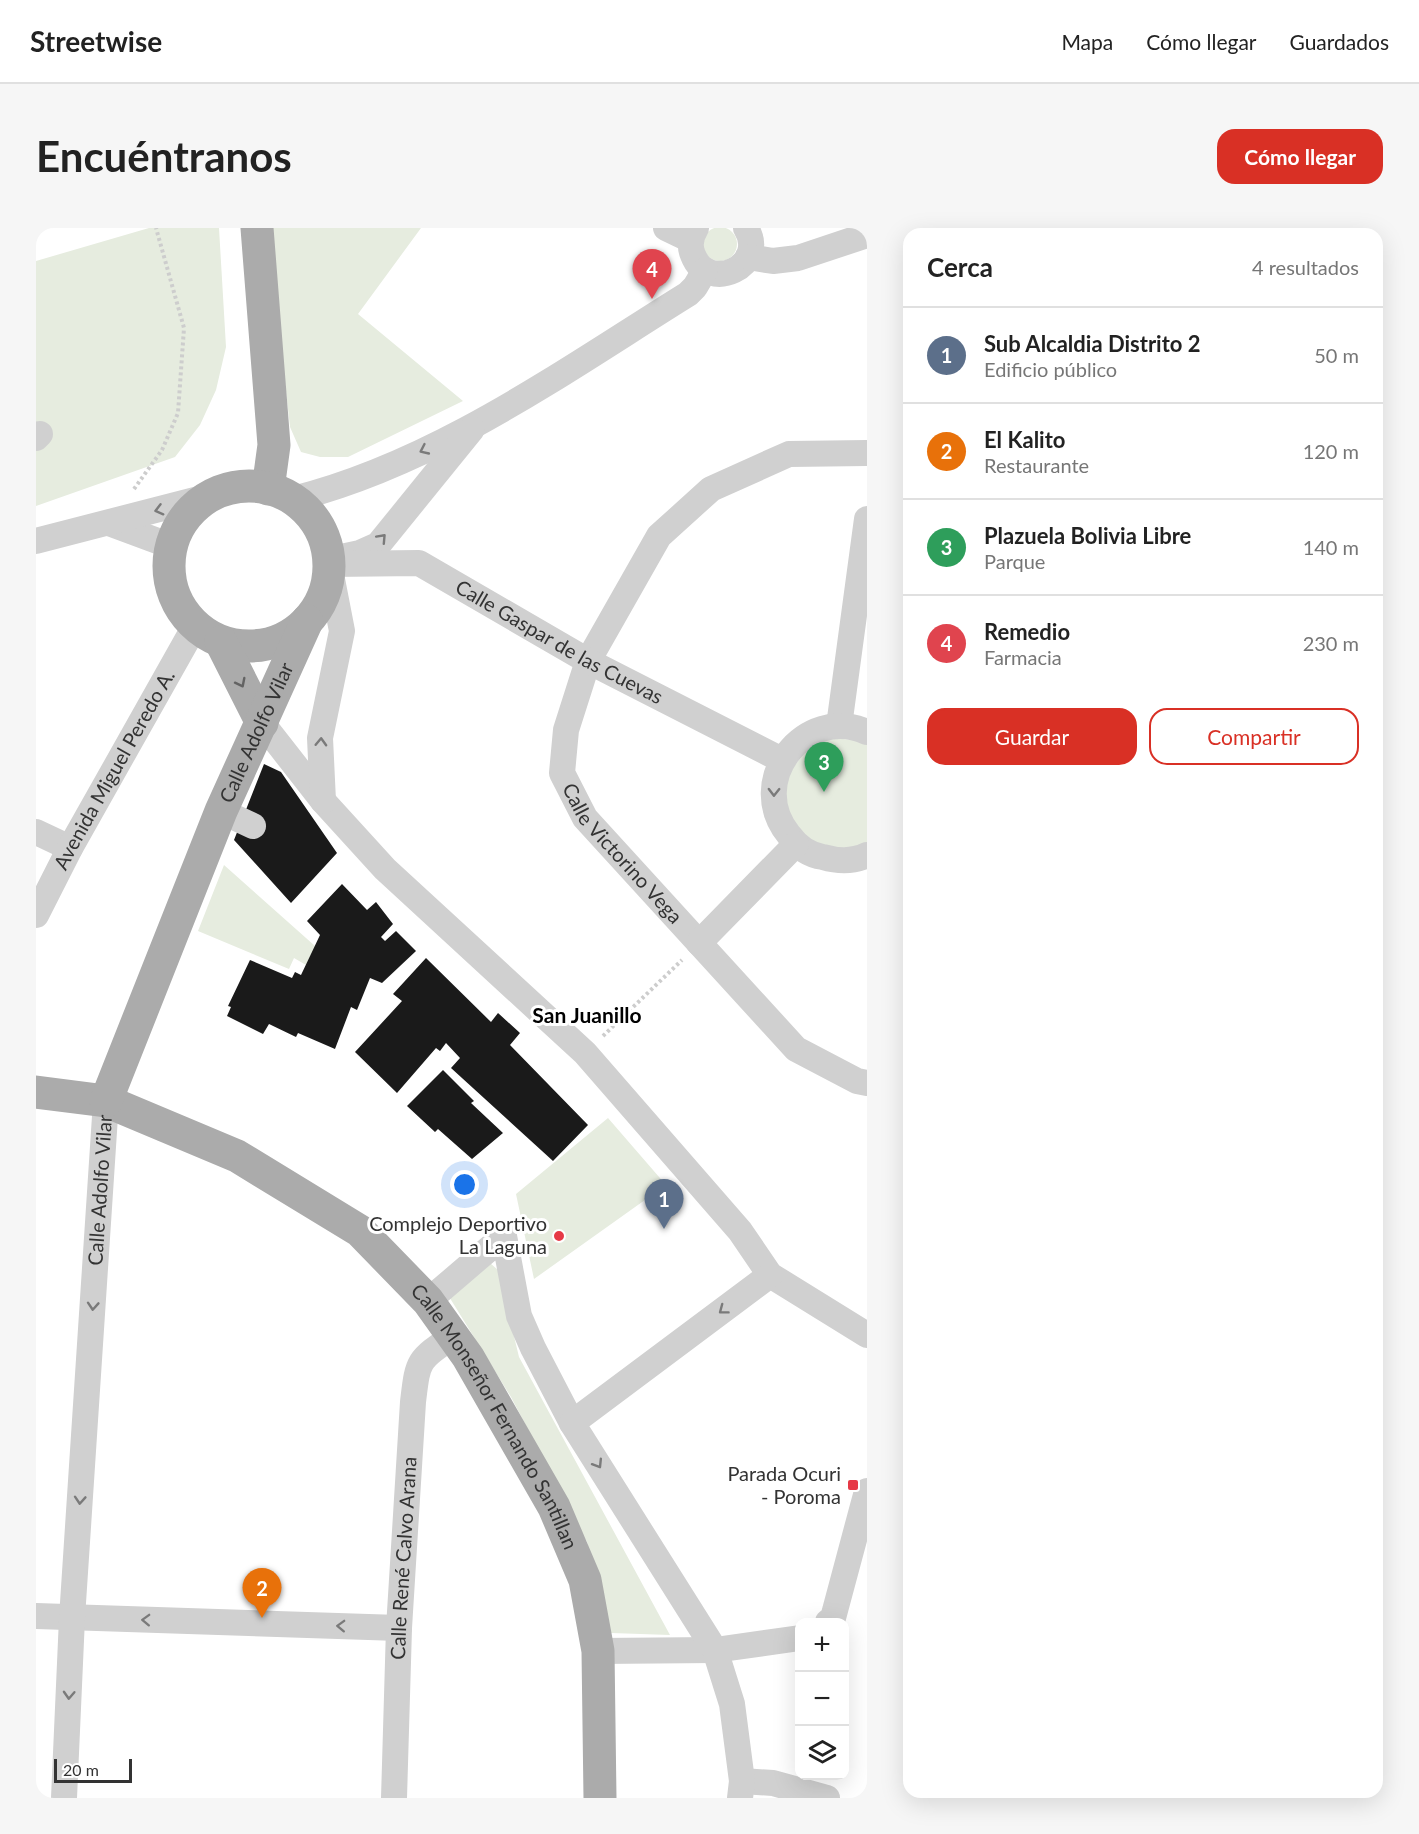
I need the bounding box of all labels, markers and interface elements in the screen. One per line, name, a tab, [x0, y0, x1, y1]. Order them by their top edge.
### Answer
text: Streetwise	[30, 24, 162, 58]
text: Mapa	[1061, 29, 1113, 54]
text: Cómo llegar	[1146, 29, 1257, 54]
text: Guardados	[1290, 29, 1389, 54]
button: Cómo llegar	[1217, 129, 1383, 184]
text: Encuéntranos	[36, 131, 292, 181]
pin: 4	[632, 250, 672, 299]
text: Cerca	[927, 251, 993, 283]
text: 4 resultados	[1252, 255, 1359, 279]
text: Sub Alcaldia Distrito 2	[984, 330, 1201, 357]
text: 1	[941, 343, 952, 367]
text: 50 m	[1314, 343, 1359, 367]
text: Edificio público	[984, 357, 1117, 381]
text: El Kalito	[984, 426, 1065, 453]
text: 2	[941, 439, 952, 463]
text: 120 m	[1303, 439, 1359, 463]
one-way arrow	[419, 442, 430, 454]
text: Restaurante	[984, 453, 1089, 477]
one-way arrow	[155, 503, 165, 515]
text: Plazuela Bolivia Libre	[984, 522, 1191, 549]
one-way arrow	[375, 535, 386, 545]
text: 3	[941, 535, 952, 559]
text: 140 m	[1303, 535, 1359, 559]
text: Parque	[984, 549, 1045, 573]
street label: Calle Gaspar de las Cuevas	[452, 574, 667, 708]
text: Remedio	[984, 618, 1070, 645]
text: 4	[941, 631, 952, 655]
text: 230 m	[1303, 631, 1359, 655]
text: Farmacia	[984, 645, 1062, 669]
street label: Calle Adolfo Vilar	[213, 658, 298, 806]
street label: Avenida Miguel Peredo A.	[48, 665, 179, 873]
one-way arrow	[233, 676, 245, 687]
button: Guardar	[927, 708, 1137, 765]
button: Compartir	[1149, 708, 1359, 765]
one-way arrow	[314, 738, 327, 747]
pin: 3	[804, 742, 844, 792]
street label: Calle Victorino Vega	[558, 779, 688, 928]
one-way arrow	[768, 788, 780, 797]
district label: San Juanillo	[532, 1002, 642, 1027]
street label: Calle Adolfo Vilar	[82, 1113, 116, 1266]
your location	[450, 1170, 479, 1199]
pin: 1	[644, 1180, 684, 1229]
place label: Complejo Deportivo La Laguna	[369, 1211, 547, 1258]
marker: Complejo Deportivo La Laguna	[552, 1229, 566, 1243]
street label: Calle Monseñor Fernando Santillan	[407, 1278, 584, 1553]
one-way arrow	[86, 1301, 99, 1310]
one-way arrow	[719, 1303, 730, 1314]
street label: Calle René Calvo Arana	[385, 1456, 421, 1660]
one-way arrow	[590, 1458, 602, 1468]
place label: Parada Ocuri - Poroma	[727, 1461, 841, 1508]
marker: Parada Ocuri - Poroma	[846, 1478, 860, 1492]
one-way arrow	[74, 1496, 87, 1505]
pin: 2	[242, 1568, 282, 1618]
one-way arrow	[142, 1614, 151, 1626]
map controls	[795, 1618, 849, 1780]
button: +	[795, 1618, 849, 1672]
one-way arrow	[337, 1620, 346, 1633]
button: −	[795, 1672, 849, 1726]
one-way arrow	[63, 1690, 75, 1699]
button: layers	[795, 1726, 849, 1780]
scale bar	[54, 1756, 132, 1784]
text: 20 m	[63, 1760, 99, 1779]

